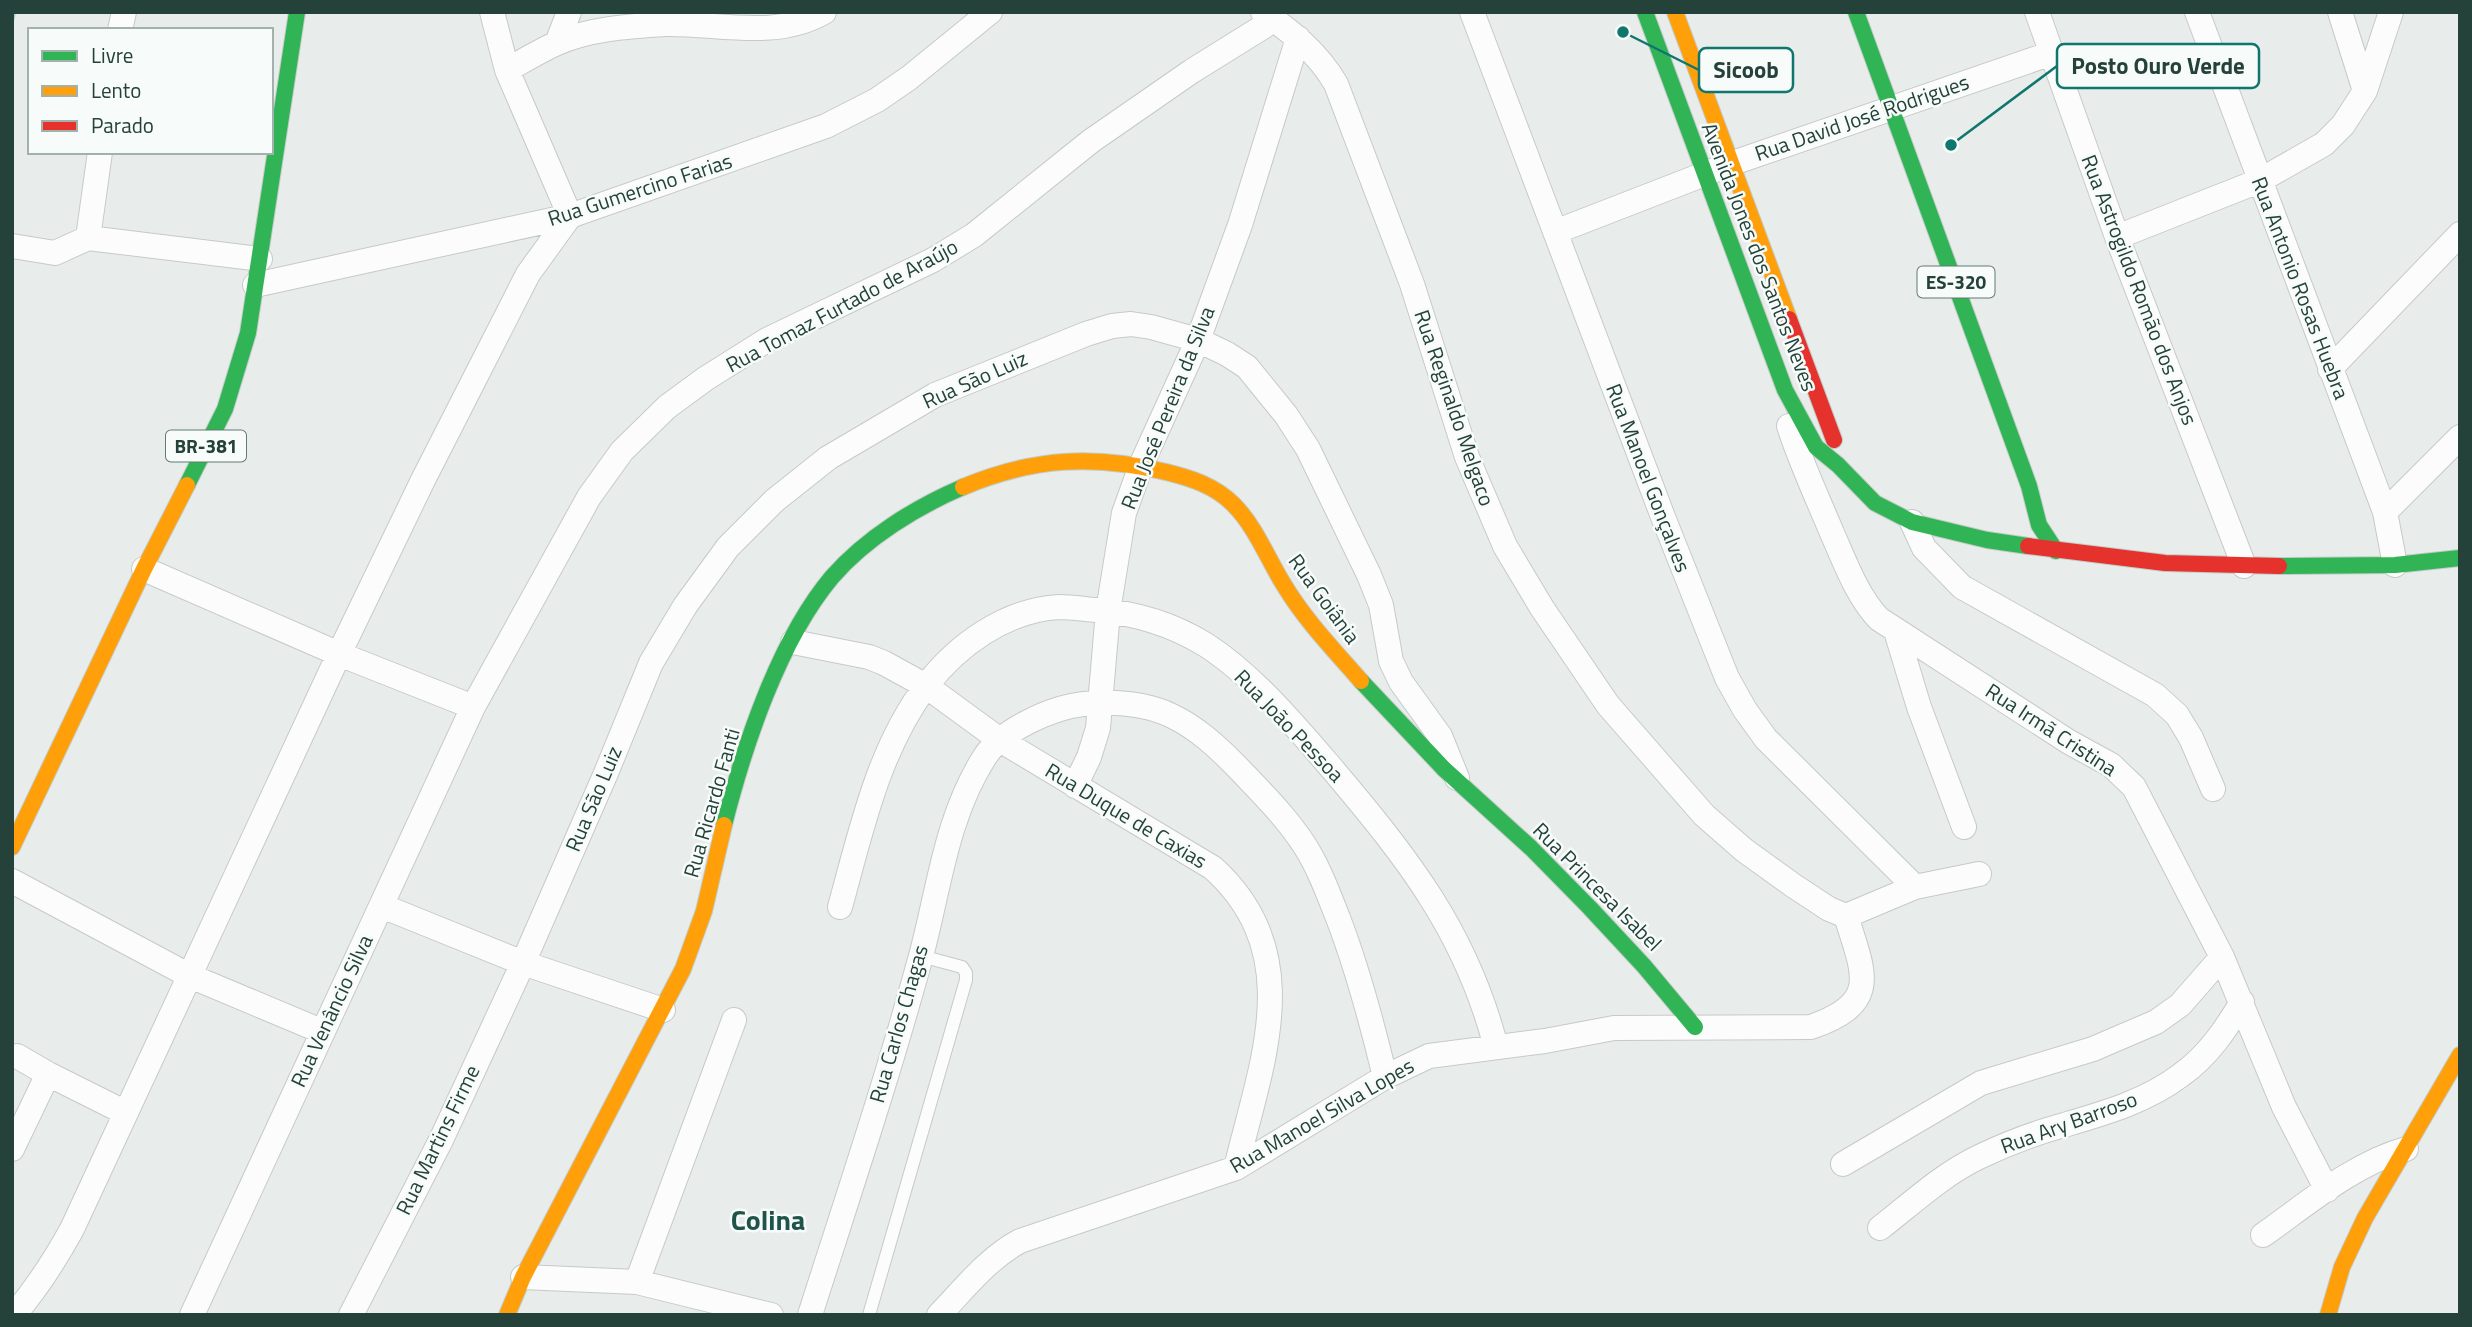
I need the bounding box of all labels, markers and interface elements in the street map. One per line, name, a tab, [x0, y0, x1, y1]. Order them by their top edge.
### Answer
legend	[28, 28, 273, 154]
text: Livre	[91, 39, 133, 71]
callout: Posto Ouro Verde	[2057, 44, 2259, 88]
callout: Sicoob	[1699, 48, 1793, 92]
text: Posto Ouro Verde	[2071, 48, 2245, 83]
text: Sicoob	[1713, 52, 1779, 87]
street label: Rua David José Rodrigues	[1750, 65, 1973, 169]
text: Lento	[91, 74, 141, 106]
text: Parado	[91, 109, 154, 141]
street label: Avenida Jones dos Santos Neves	[1694, 118, 1826, 396]
street label: Rua Gumercino Farias	[543, 144, 736, 234]
street label: Rua Astrogildo Romão dos Anjos	[2073, 150, 2206, 430]
street label: Rua Antonio Rosas Huebra	[2244, 172, 2358, 404]
street label: Rua Tomaz Furtado de Araújo	[720, 230, 963, 380]
road number: ES-320	[1918, 266, 1994, 298]
street label: Rua José Pereira da Silva	[1112, 301, 1223, 514]
street label: Rua Reginaldo Melgaco	[1406, 305, 1504, 510]
street label: Rua São Luiz	[917, 342, 1032, 416]
street label: Rua Manoel Gonçalves	[1598, 379, 1700, 577]
road number: BR-381	[166, 430, 246, 462]
street label: Rua Goiânia	[1281, 547, 1369, 651]
street label: Rua João Pessoa	[1227, 661, 1352, 789]
street label: Rua Irmã Cristina	[1979, 675, 2124, 784]
street label: Rua Ricardo Fanti	[674, 724, 748, 881]
street label: Rua São Luiz	[556, 741, 630, 856]
street label: Rua Duque de Caxias	[1039, 754, 1214, 876]
street label: Rua Princesa Isabel	[1526, 814, 1670, 958]
street label: Rua Venâncio Silva	[282, 929, 381, 1092]
street label: Rua Carlos Chagas	[860, 941, 936, 1106]
street label: Rua Manoel Silva Lopes	[1223, 1049, 1420, 1181]
street label: Rua Martins Firme	[387, 1059, 487, 1220]
street label: Rua Ary Barroso	[1996, 1082, 2142, 1162]
district label: Colina	[731, 1198, 805, 1241]

